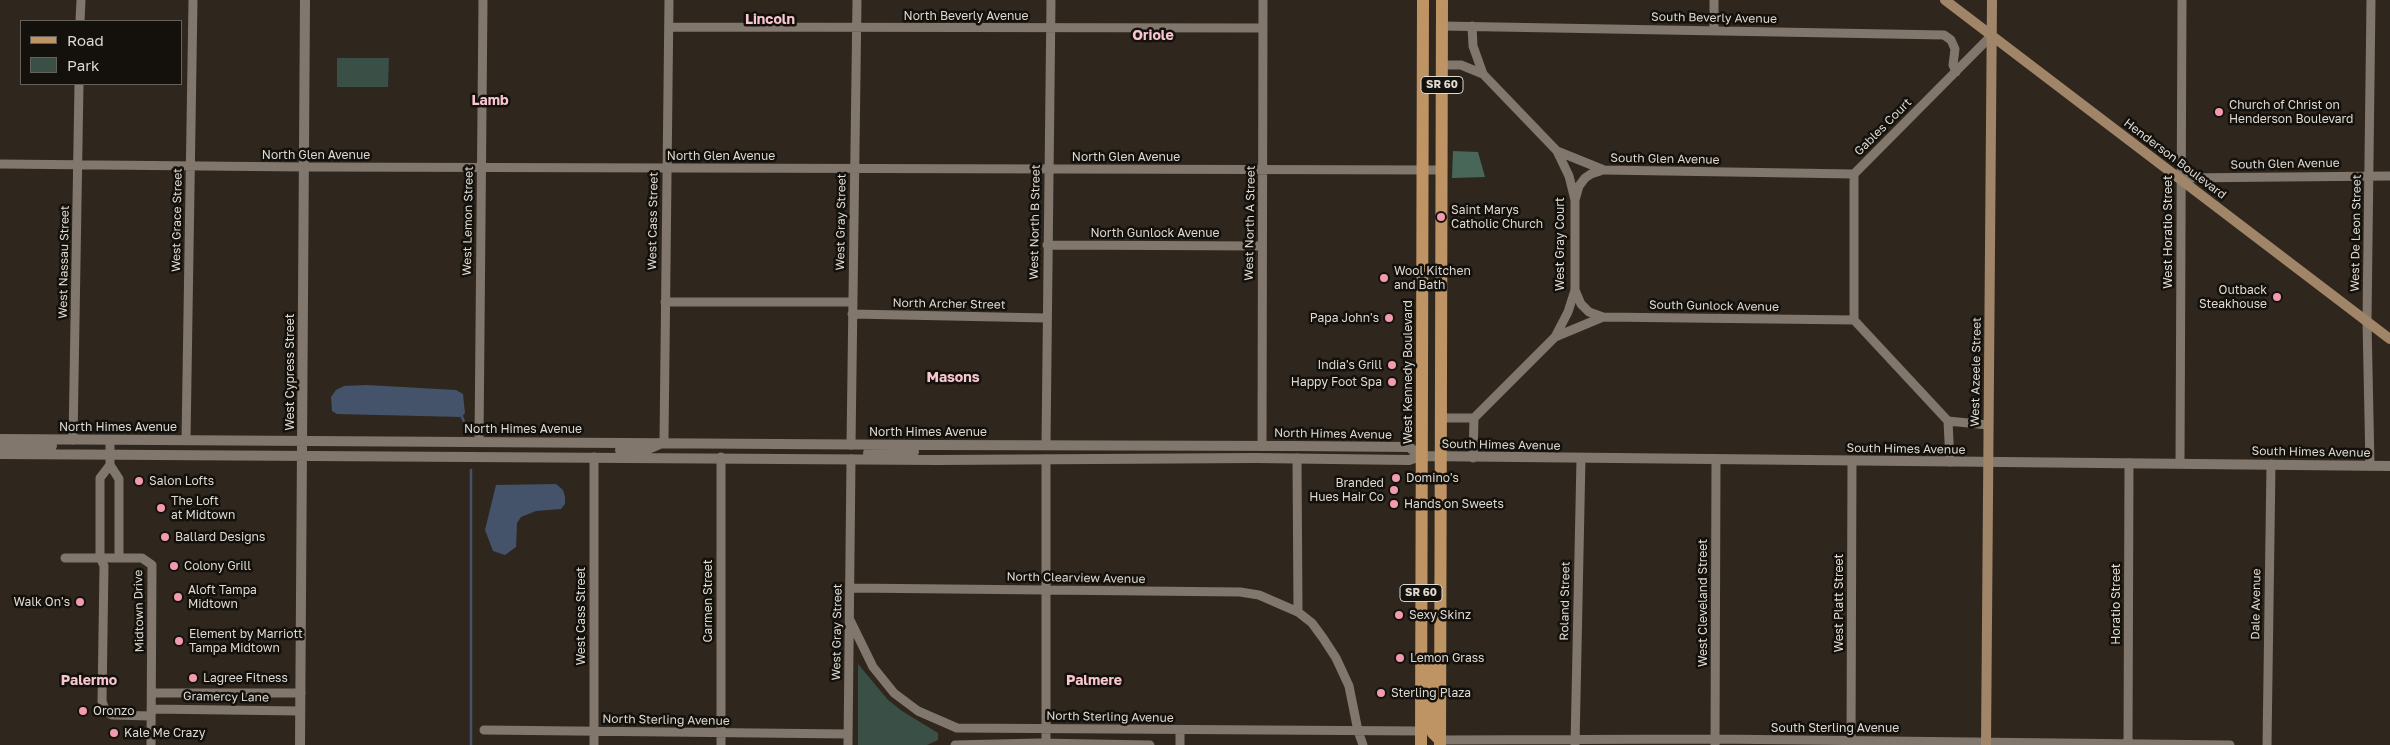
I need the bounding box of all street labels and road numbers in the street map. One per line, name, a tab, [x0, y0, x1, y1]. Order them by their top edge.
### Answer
street label: North Beverly Avenue	[904, 9, 1028, 23]
street label: South Beverly Avenue	[1651, 10, 1777, 26]
road number: SR 60	[1421, 76, 1463, 94]
street label: Gables Court	[1851, 95, 1915, 159]
street label: Henderson Boulevard	[2121, 116, 2229, 202]
street label: North Glen Avenue	[262, 148, 370, 162]
street label: North Glen Avenue	[667, 149, 775, 163]
street label: North Glen Avenue	[1072, 150, 1180, 164]
street label: South Glen Avenue	[1610, 151, 1720, 167]
street label: South Glen Avenue	[2230, 156, 2340, 172]
street label: West North B Street	[1027, 164, 1043, 280]
street label: West North A Street	[1242, 165, 1258, 281]
street label: West Lemon Street	[460, 166, 476, 276]
street label: West Grace Street	[169, 168, 185, 272]
street label: West Cass Street	[645, 172, 661, 270]
street label: West Gray Street	[833, 173, 849, 271]
street label: West De Leon Street	[2348, 174, 2364, 292]
street label: West Horatio Street	[2161, 175, 2175, 289]
street label: West Gray Court	[1553, 197, 1567, 291]
street label: West Nassau Street	[56, 205, 72, 319]
street label: North Gunlock Avenue	[1090, 226, 1220, 240]
street label: North Archer Street	[892, 296, 1006, 312]
street label: South Gunlock Avenue	[1649, 298, 1779, 314]
street label: West Kennedy Boulevard	[1401, 300, 1415, 444]
street label: West Cypress Street	[283, 313, 297, 431]
street label: West Azeele Street	[1968, 317, 1984, 427]
street label: North Himes Avenue	[59, 420, 177, 434]
street label: North Himes Avenue	[464, 422, 582, 436]
street label: North Himes Avenue	[869, 425, 987, 439]
street label: North Himes Avenue	[1274, 426, 1392, 442]
street label: South Himes Avenue	[1441, 437, 1561, 453]
street label: South Himes Avenue	[1846, 441, 1966, 457]
street label: South Himes Avenue	[2251, 444, 2371, 460]
street label: West Cleveland Street	[1696, 539, 1710, 667]
street label: West Platt Street	[1832, 554, 1846, 652]
street label: Carmen Street	[701, 559, 715, 643]
street label: Roland Street	[1557, 561, 1573, 641]
street label: Horatio Street	[2109, 563, 2123, 645]
street label: West Cass Street	[574, 567, 588, 665]
street label: Dale Avenue	[2248, 568, 2264, 640]
street label: Midtown Drive	[131, 570, 147, 652]
street label: North Clearview Avenue	[1006, 570, 1146, 586]
street label: West Gray Street	[829, 583, 845, 681]
road number: SR 60	[1400, 584, 1442, 602]
street label: Gramercy Lane	[183, 689, 269, 705]
street label: North Sterling Avenue	[1046, 709, 1174, 725]
street label: North Sterling Avenue	[602, 712, 730, 728]
street label: South Sterling Avenue	[1771, 721, 1899, 735]

